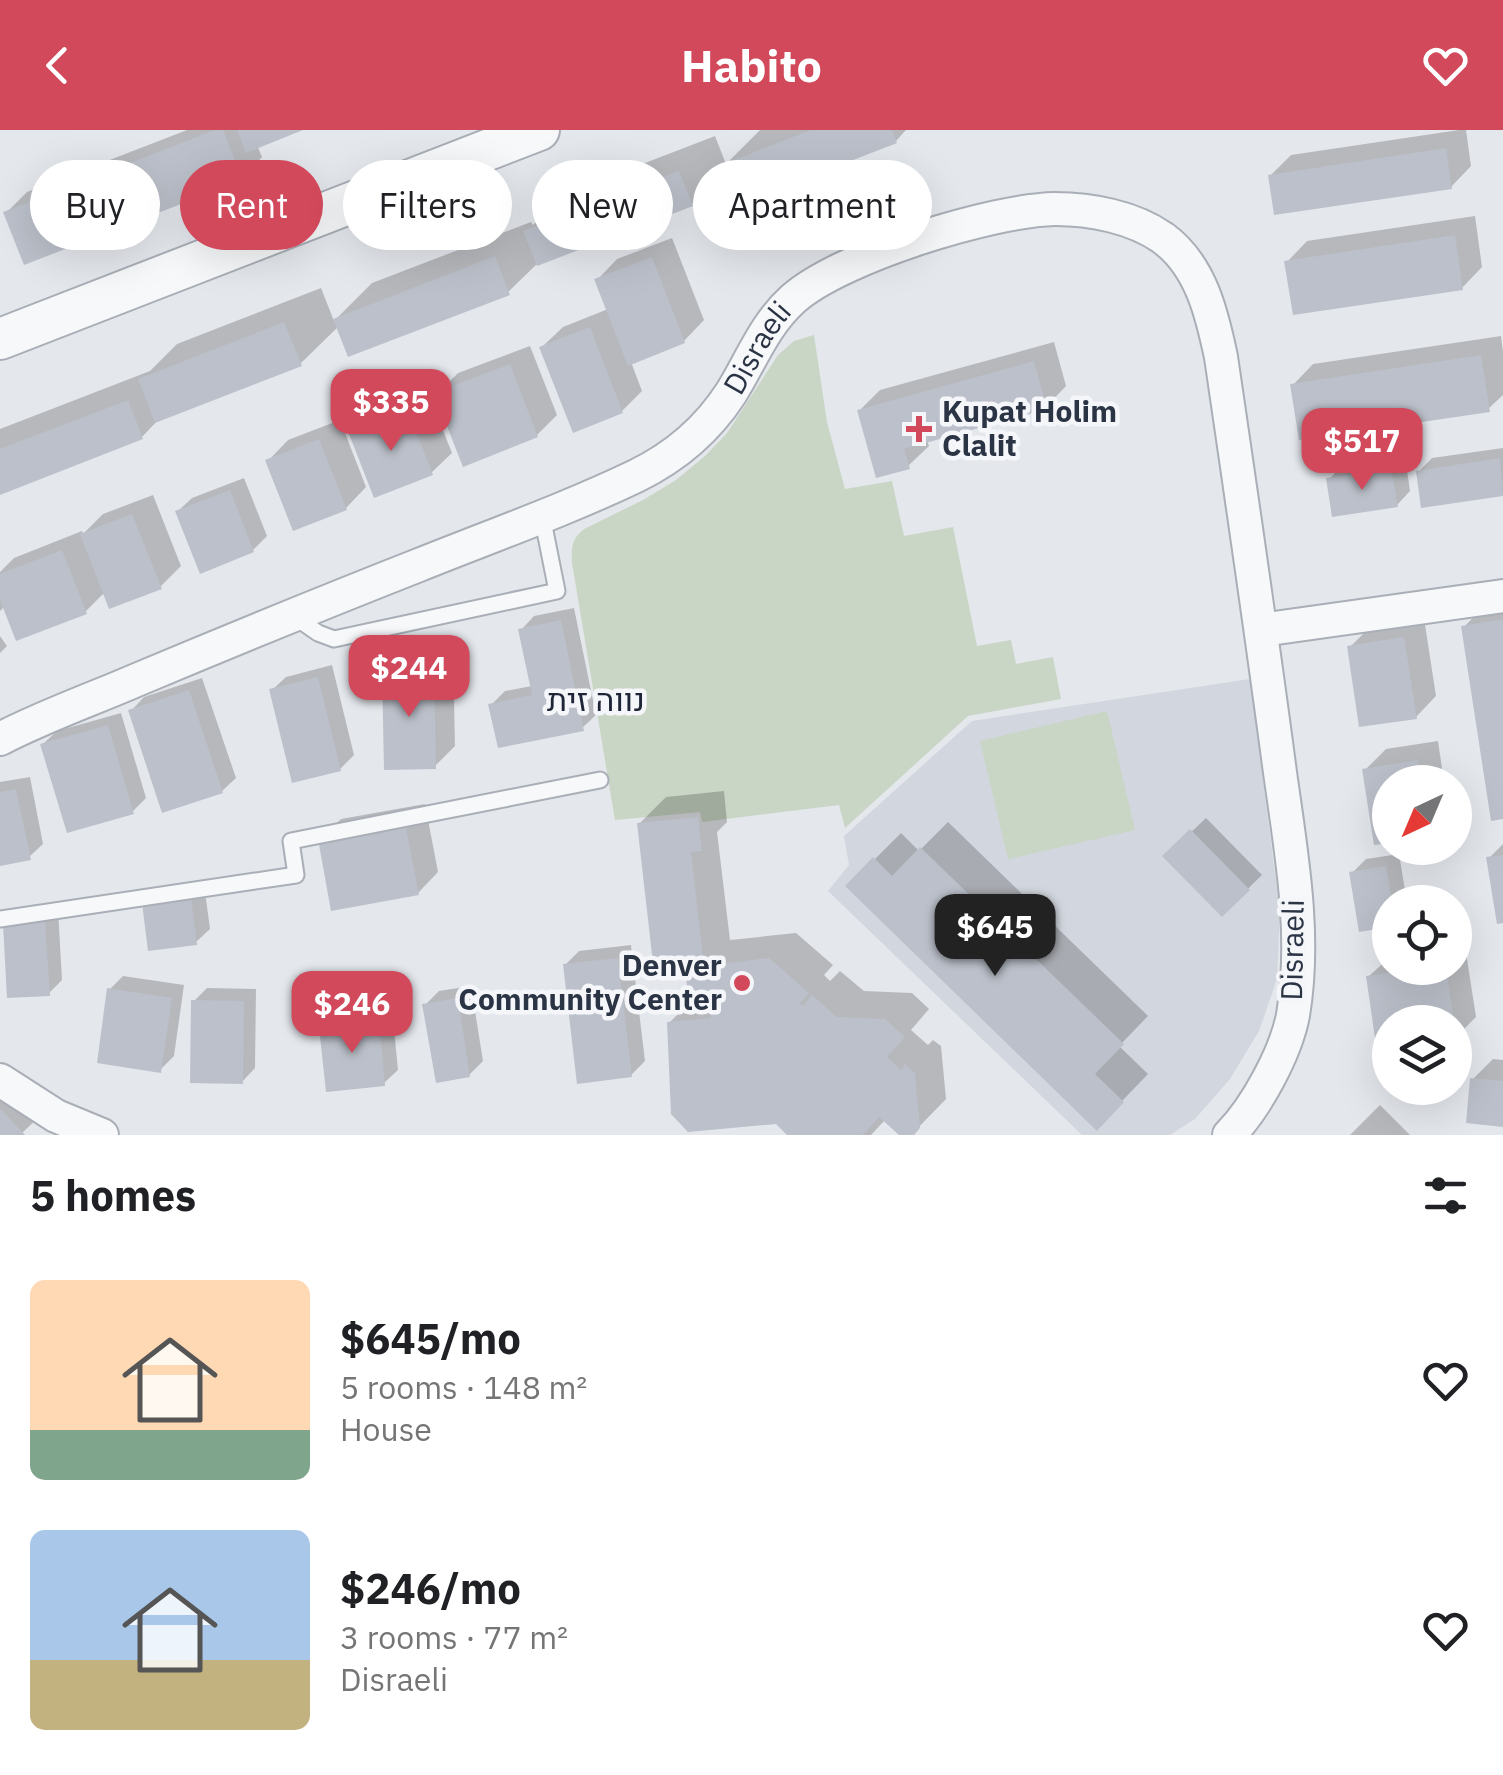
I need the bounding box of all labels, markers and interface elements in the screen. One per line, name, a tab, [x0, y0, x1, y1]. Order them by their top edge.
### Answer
text: Habito	[681, 36, 822, 94]
icon: back	[30, 38, 85, 93]
icon: heart	[1418, 38, 1473, 93]
chip: Buy	[30, 160, 160, 250]
chip: Rent	[180, 160, 323, 250]
chip: Filters	[343, 160, 512, 250]
chip: New	[532, 160, 673, 250]
chip: Apartment	[693, 160, 932, 250]
street label: Disraeli	[714, 292, 799, 401]
pin: $335	[332, 369, 450, 454]
text: $335	[353, 380, 429, 422]
place label: Kupat Holim Clalit	[942, 391, 1117, 464]
pin: $517	[1303, 408, 1421, 493]
marker: Kupat Holim Clalit	[906, 416, 932, 442]
text: $517	[1324, 419, 1400, 461]
pin: $244	[350, 635, 468, 720]
text: $244	[371, 646, 447, 688]
district label: נווה זית	[547, 678, 645, 720]
north arrow	[1372, 765, 1472, 865]
map controls	[1372, 765, 1472, 1105]
button: locate	[1372, 885, 1472, 985]
pin: $645	[936, 894, 1054, 979]
street label: Disraeli	[1271, 899, 1312, 1001]
text: $645	[957, 905, 1033, 947]
place label: Denver Community Center	[458, 945, 722, 1018]
pin: $246	[293, 971, 411, 1056]
marker: Denver Community Center	[731, 972, 753, 994]
text: $246	[314, 982, 390, 1024]
button: layers	[1372, 1005, 1472, 1105]
text: 5 homes	[30, 1168, 196, 1223]
icon: filters	[1418, 1168, 1473, 1223]
text: $645/mo	[340, 1311, 521, 1366]
icon: home	[110, 1320, 230, 1440]
icon: heart	[1418, 1353, 1473, 1408]
text: 5 rooms · 148 m²	[340, 1366, 587, 1408]
text: House	[340, 1408, 432, 1450]
text: $246/mo	[340, 1561, 521, 1616]
icon: home	[110, 1570, 230, 1690]
icon: heart	[1418, 1603, 1473, 1658]
text: 3 rooms · 77 m²	[340, 1616, 568, 1658]
text: Disraeli	[340, 1658, 448, 1700]

